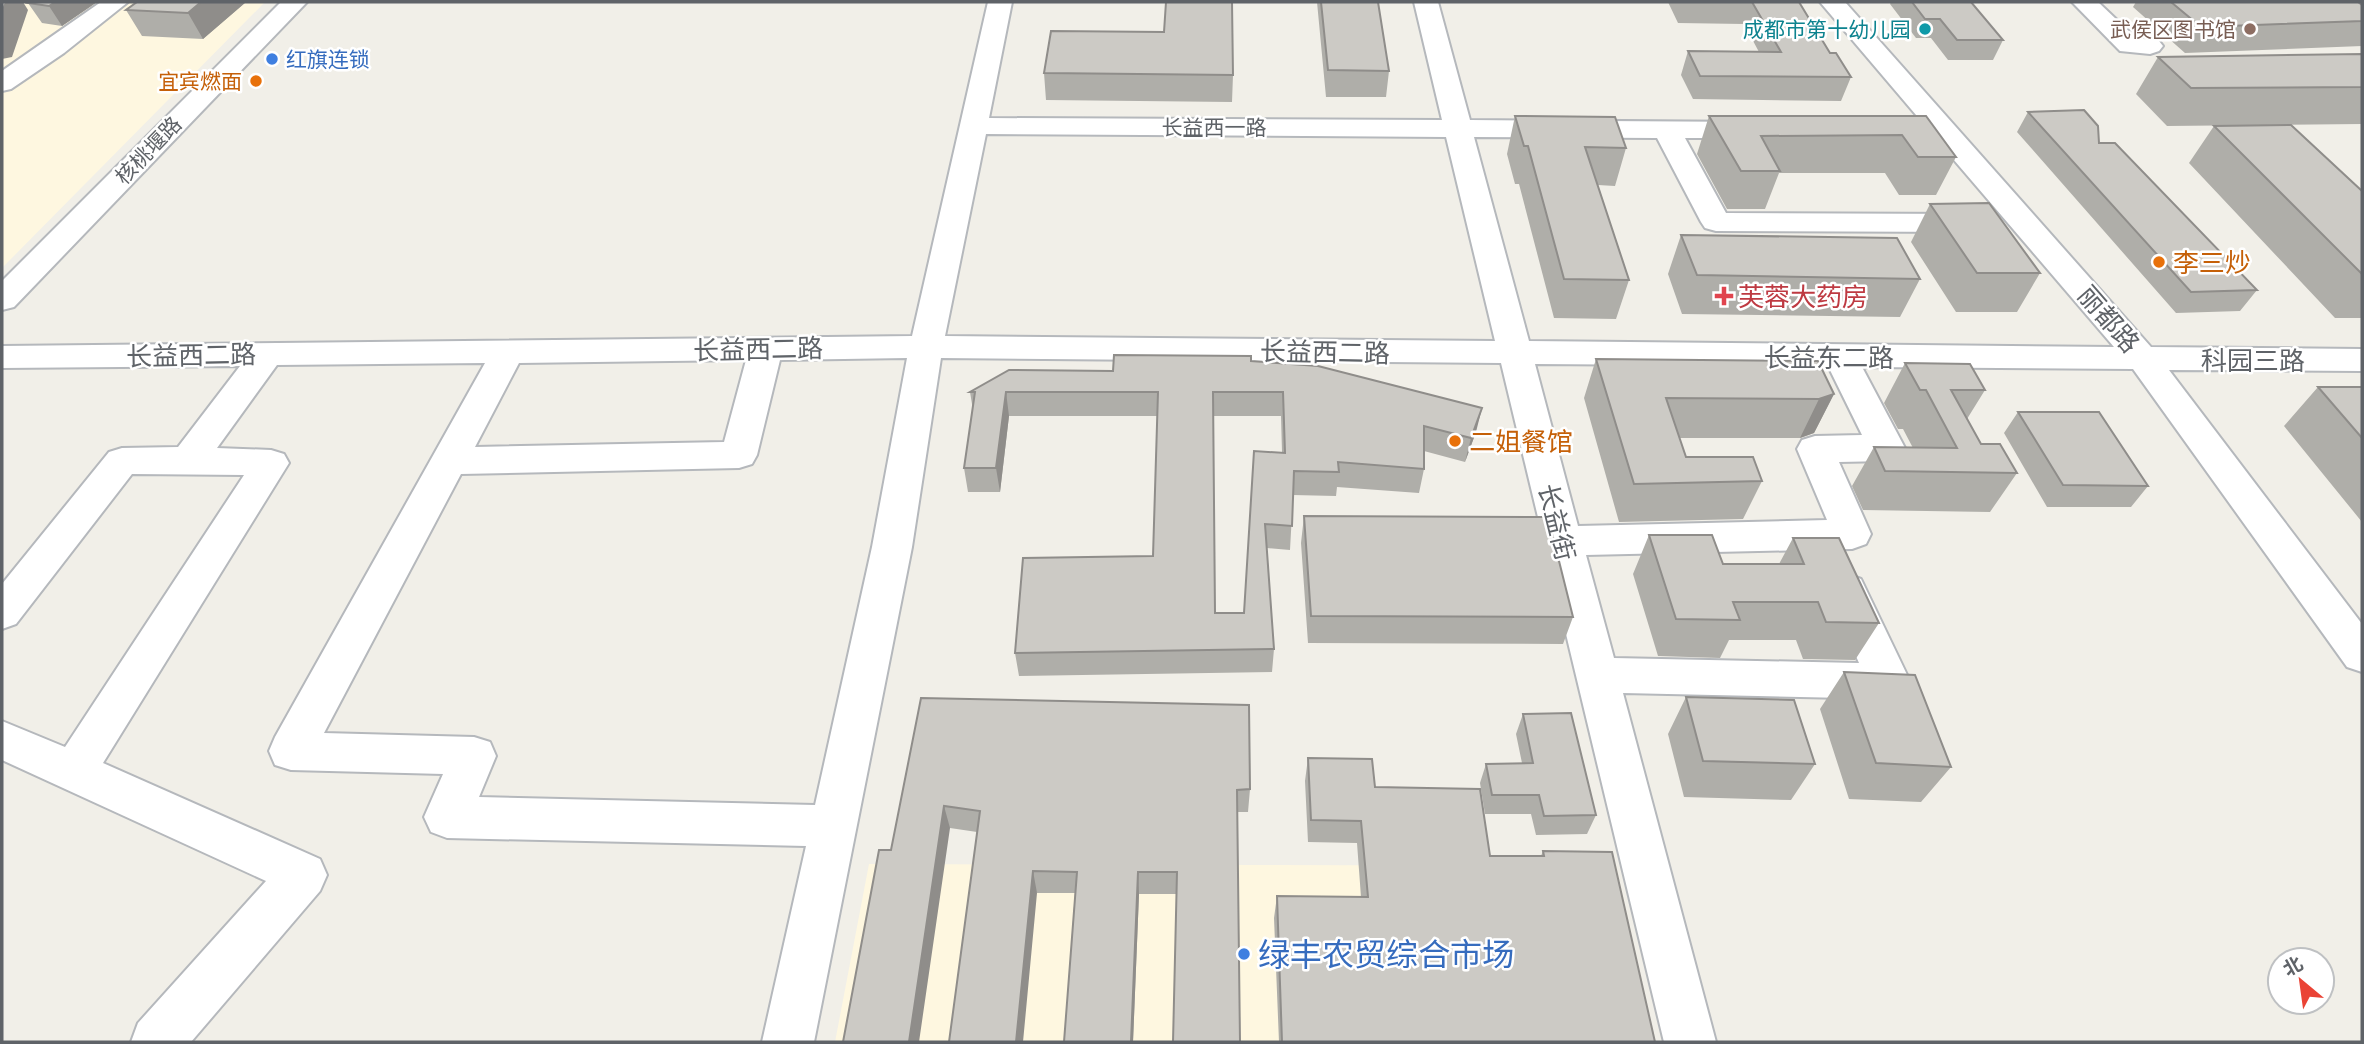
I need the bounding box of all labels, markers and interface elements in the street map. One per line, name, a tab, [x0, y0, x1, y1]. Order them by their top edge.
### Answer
place label: 成都市第十幼儿园	[1743, 13, 1911, 45]
place label: 武侯区图书馆	[2110, 13, 2236, 45]
marker: 成都市第十幼儿园	[1917, 21, 1933, 37]
marker: 武侯区图书馆	[2242, 21, 2258, 37]
place label: 红旗连锁	[286, 43, 370, 75]
marker: 红旗连锁	[264, 51, 280, 67]
place label: 宜宾燃面	[158, 65, 242, 97]
marker: 宜宾燃面	[248, 73, 264, 89]
street label: 核桃堰路	[107, 109, 189, 191]
street label: 长益西一路	[1162, 111, 1267, 143]
place label: 李三炒	[2173, 243, 2251, 282]
marker: 李三炒	[2151, 254, 2167, 270]
place label: 芙蓉大药房	[1738, 277, 1868, 316]
street label: 丽都路	[2069, 277, 2149, 361]
marker: 芙蓉大药房	[1716, 288, 1732, 304]
street label: 长益西二路	[693, 328, 823, 370]
street label: 长益西二路	[1260, 331, 1390, 373]
street label: 长益西二路	[126, 334, 256, 376]
street label: 长益东二路	[1764, 338, 1894, 377]
street label: 科园三路	[2201, 341, 2305, 380]
place label: 二姐餐馆	[1469, 422, 1573, 461]
marker: 二姐餐馆	[1447, 433, 1463, 449]
street label: 长益街	[1529, 479, 1585, 565]
place label: 绿丰农贸综合市场	[1258, 930, 1514, 978]
marker: 绿丰农贸综合市场	[1236, 946, 1252, 962]
north arrow	[2266, 946, 2336, 1016]
text: 北	[2277, 948, 2308, 983]

